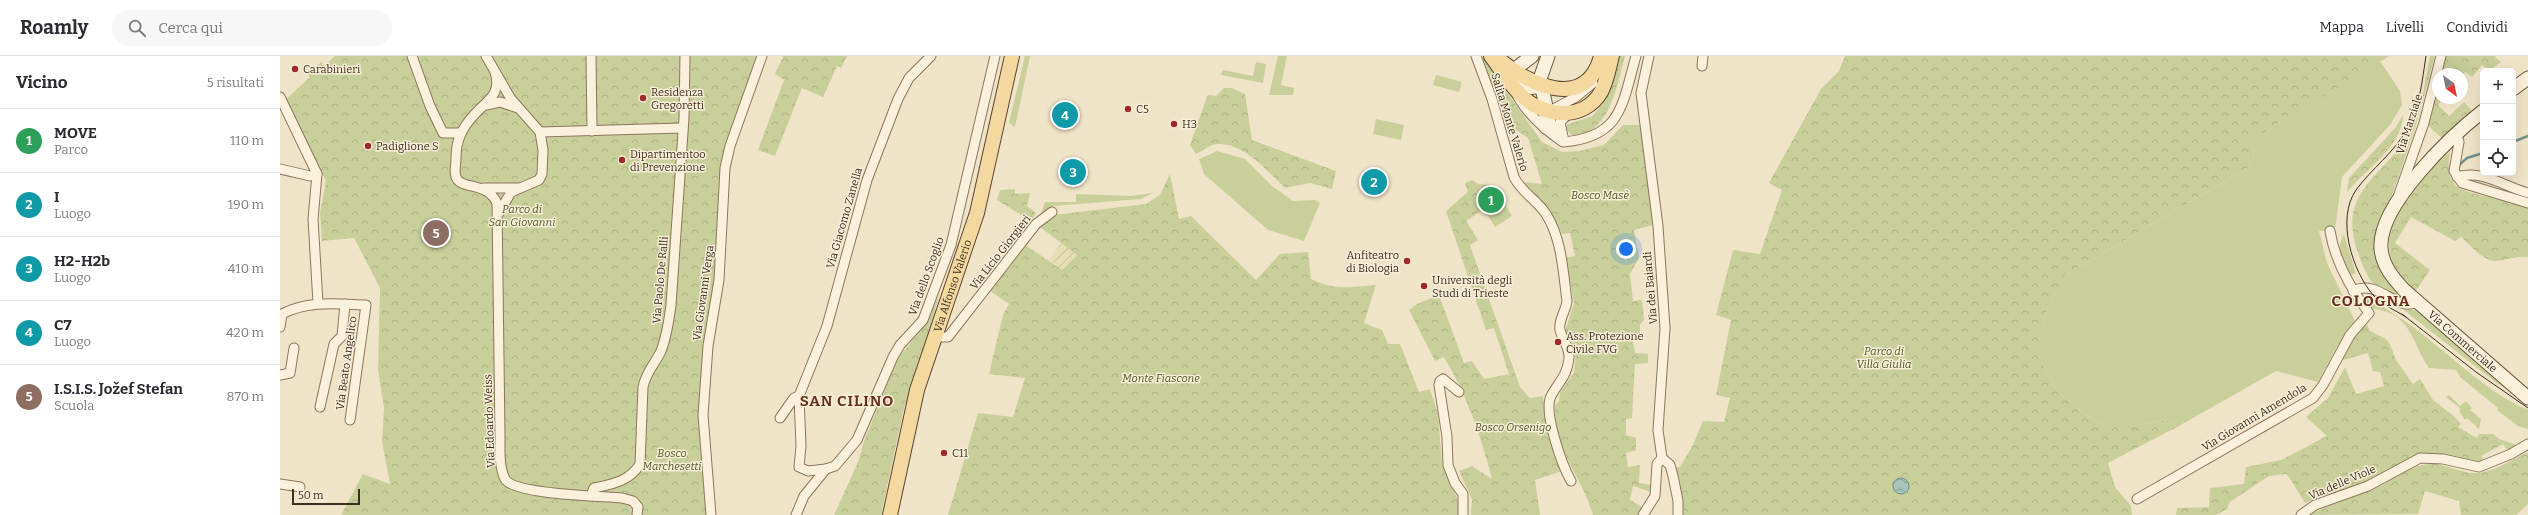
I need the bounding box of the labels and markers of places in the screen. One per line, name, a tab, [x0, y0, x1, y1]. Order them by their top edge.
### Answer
place label: Carabinieri	[303, 63, 361, 76]
marker: Carabinieri	[290, 64, 300, 74]
place label: Residenza Gregoretti	[651, 86, 705, 112]
marker: Residenza Gregoretti	[638, 93, 648, 103]
pin: 4	[1052, 100, 1078, 130]
place label: C5	[1136, 103, 1149, 116]
marker: C5	[1123, 104, 1133, 114]
place label: H3	[1182, 118, 1197, 131]
marker: H3	[1169, 119, 1179, 129]
place label: Padiglione S	[376, 140, 439, 153]
marker: Padiglione S	[363, 141, 373, 151]
place label: Dipartimentoo di Prevenzione	[630, 148, 706, 174]
marker: Dipartimentoo di Prevenzione	[617, 155, 627, 165]
pin: 3	[1060, 157, 1086, 187]
pin: 2	[1361, 167, 1387, 197]
pin: 1	[1478, 185, 1504, 215]
pin: 5	[423, 218, 449, 248]
place label: Anfiteatro di Biologia	[1346, 249, 1399, 275]
marker: Anfiteatro di Biologia	[1402, 256, 1412, 266]
place label: Università degli Studi di Trieste	[1432, 274, 1513, 300]
marker: Università degli Studi di Trieste	[1419, 281, 1429, 291]
place label: Ass. Protezione Civile FVG	[1566, 330, 1644, 356]
marker: Ass. Protezione Civile FVG	[1553, 337, 1563, 347]
place label: C11	[952, 447, 968, 460]
marker: C11	[939, 448, 949, 458]

